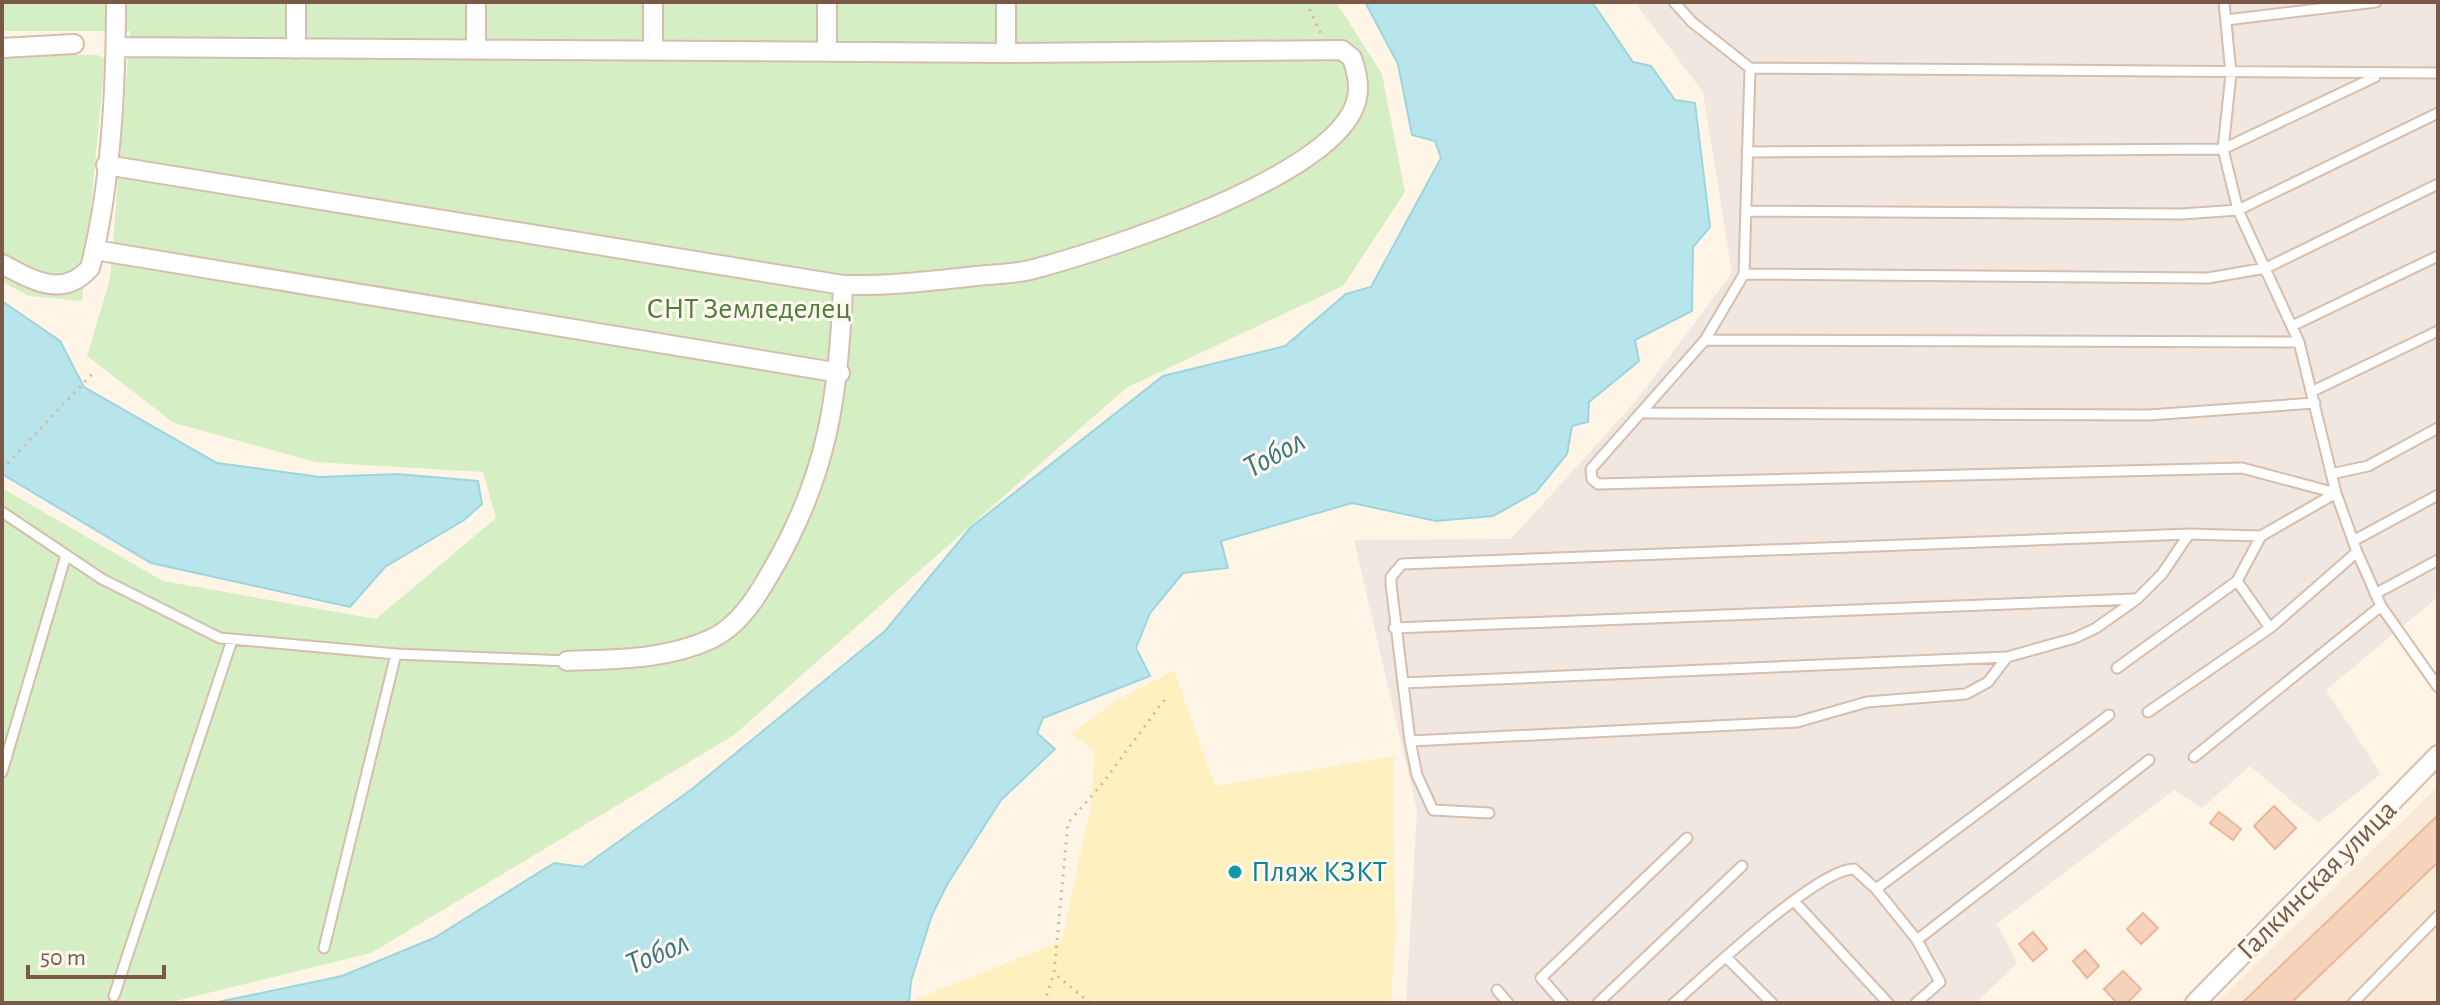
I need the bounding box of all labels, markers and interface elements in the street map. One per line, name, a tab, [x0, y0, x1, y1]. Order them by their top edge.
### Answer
park label: СНТ Земледелец	[646, 294, 852, 324]
water label: Тобол	[1238, 424, 1310, 484]
street label: Галкинская улица	[2231, 794, 2403, 966]
place label: Пляж КЗКТ	[1251, 857, 1387, 887]
marker: Пляж КЗКТ	[1226, 863, 1244, 881]
water label: Тобол	[621, 926, 693, 980]
scale bar	[28, 929, 164, 979]
text: 50 m	[40, 946, 86, 970]

